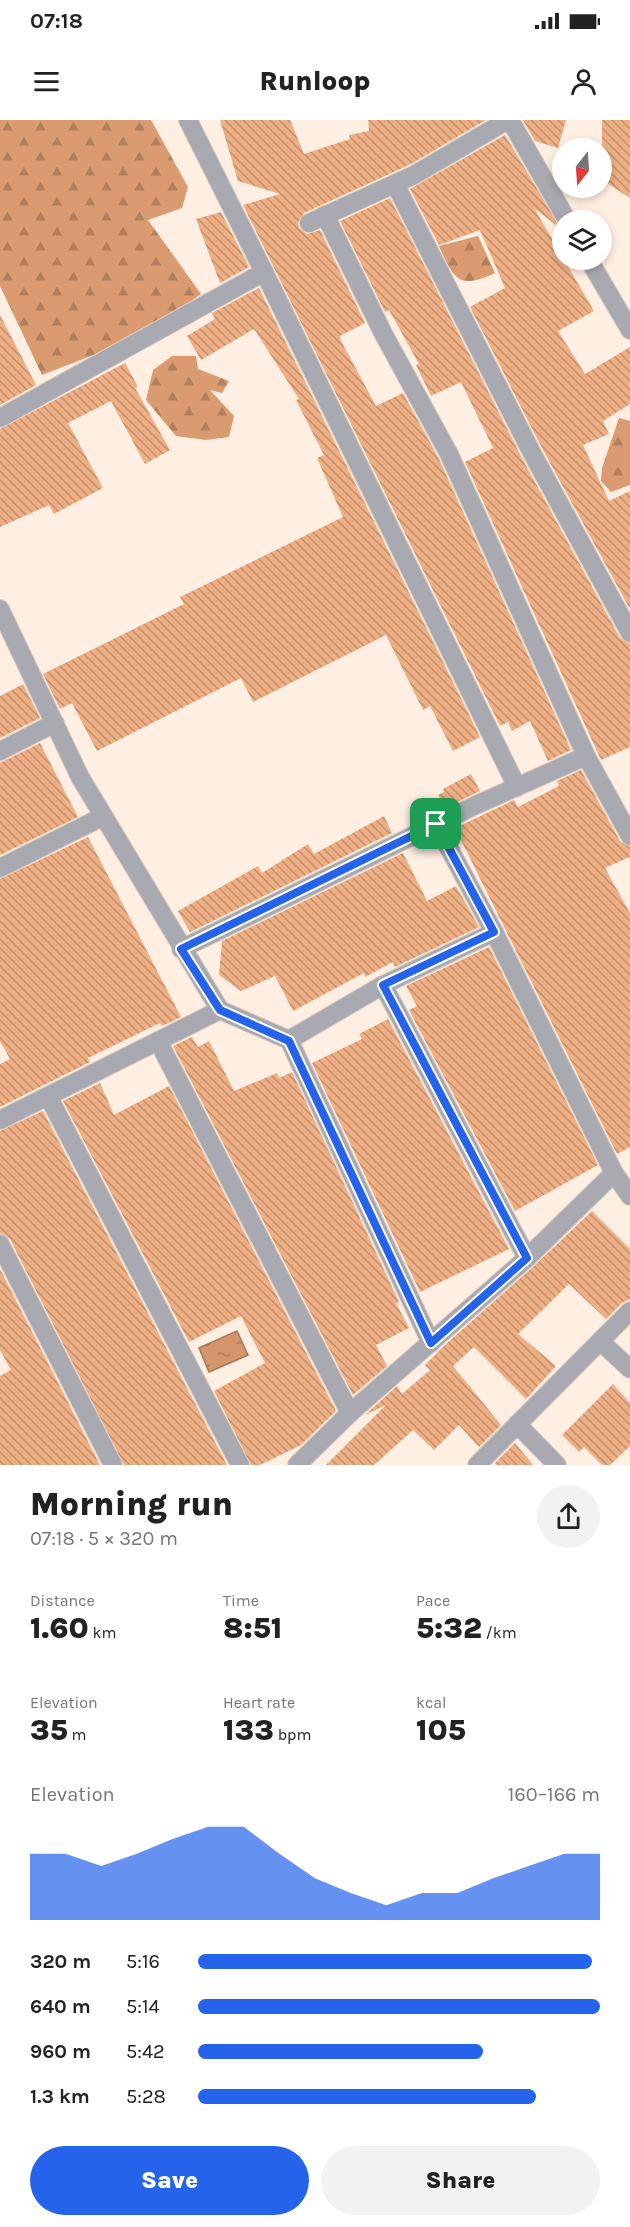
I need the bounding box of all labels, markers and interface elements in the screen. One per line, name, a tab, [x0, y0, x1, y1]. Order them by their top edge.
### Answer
text: 07:18	[30, 8, 83, 34]
icon: menu	[30, 65, 63, 98]
text: Runloop	[260, 65, 370, 97]
icon: person	[567, 65, 600, 98]
north arrow	[552, 138, 612, 198]
map controls	[552, 138, 612, 270]
button: layers	[552, 210, 612, 270]
pin	[410, 798, 461, 849]
icon: arrive	[419, 807, 452, 840]
text: Morning run	[30, 1485, 233, 1523]
button: share	[537, 1485, 600, 1548]
text: 07:18 · 5 × 320 m	[30, 1527, 178, 1550]
text: Distance	[30, 1591, 95, 1610]
text: Time	[223, 1591, 259, 1610]
text: Pace	[416, 1591, 450, 1610]
text: 1.60	[30, 1610, 89, 1646]
text: 8:51	[223, 1610, 282, 1646]
text: 5:32	[416, 1610, 482, 1646]
text: km	[89, 1623, 116, 1642]
text: /km	[482, 1623, 517, 1642]
text: Elevation	[30, 1693, 98, 1712]
text: Heart rate	[223, 1693, 295, 1712]
text: kcal	[416, 1693, 447, 1712]
text: 35	[30, 1712, 68, 1748]
text: 133	[223, 1712, 274, 1748]
text: 105	[416, 1712, 466, 1748]
text: m	[68, 1725, 86, 1744]
text: bpm	[274, 1725, 311, 1744]
text: Elevation	[30, 1783, 115, 1806]
text: 160–166 m	[508, 1783, 600, 1806]
text: 320 m	[30, 1950, 91, 1973]
text: 5:16	[126, 1950, 160, 1973]
text: 640 m	[30, 1995, 91, 2018]
text: 5:14	[126, 1995, 160, 2018]
text: 960 m	[30, 2040, 91, 2063]
text: 5:42	[126, 2040, 165, 2063]
text: 1.3 km	[30, 2085, 90, 2108]
text: 5:28	[126, 2085, 166, 2108]
button: Save	[30, 2146, 309, 2215]
button: Share	[321, 2146, 600, 2215]

